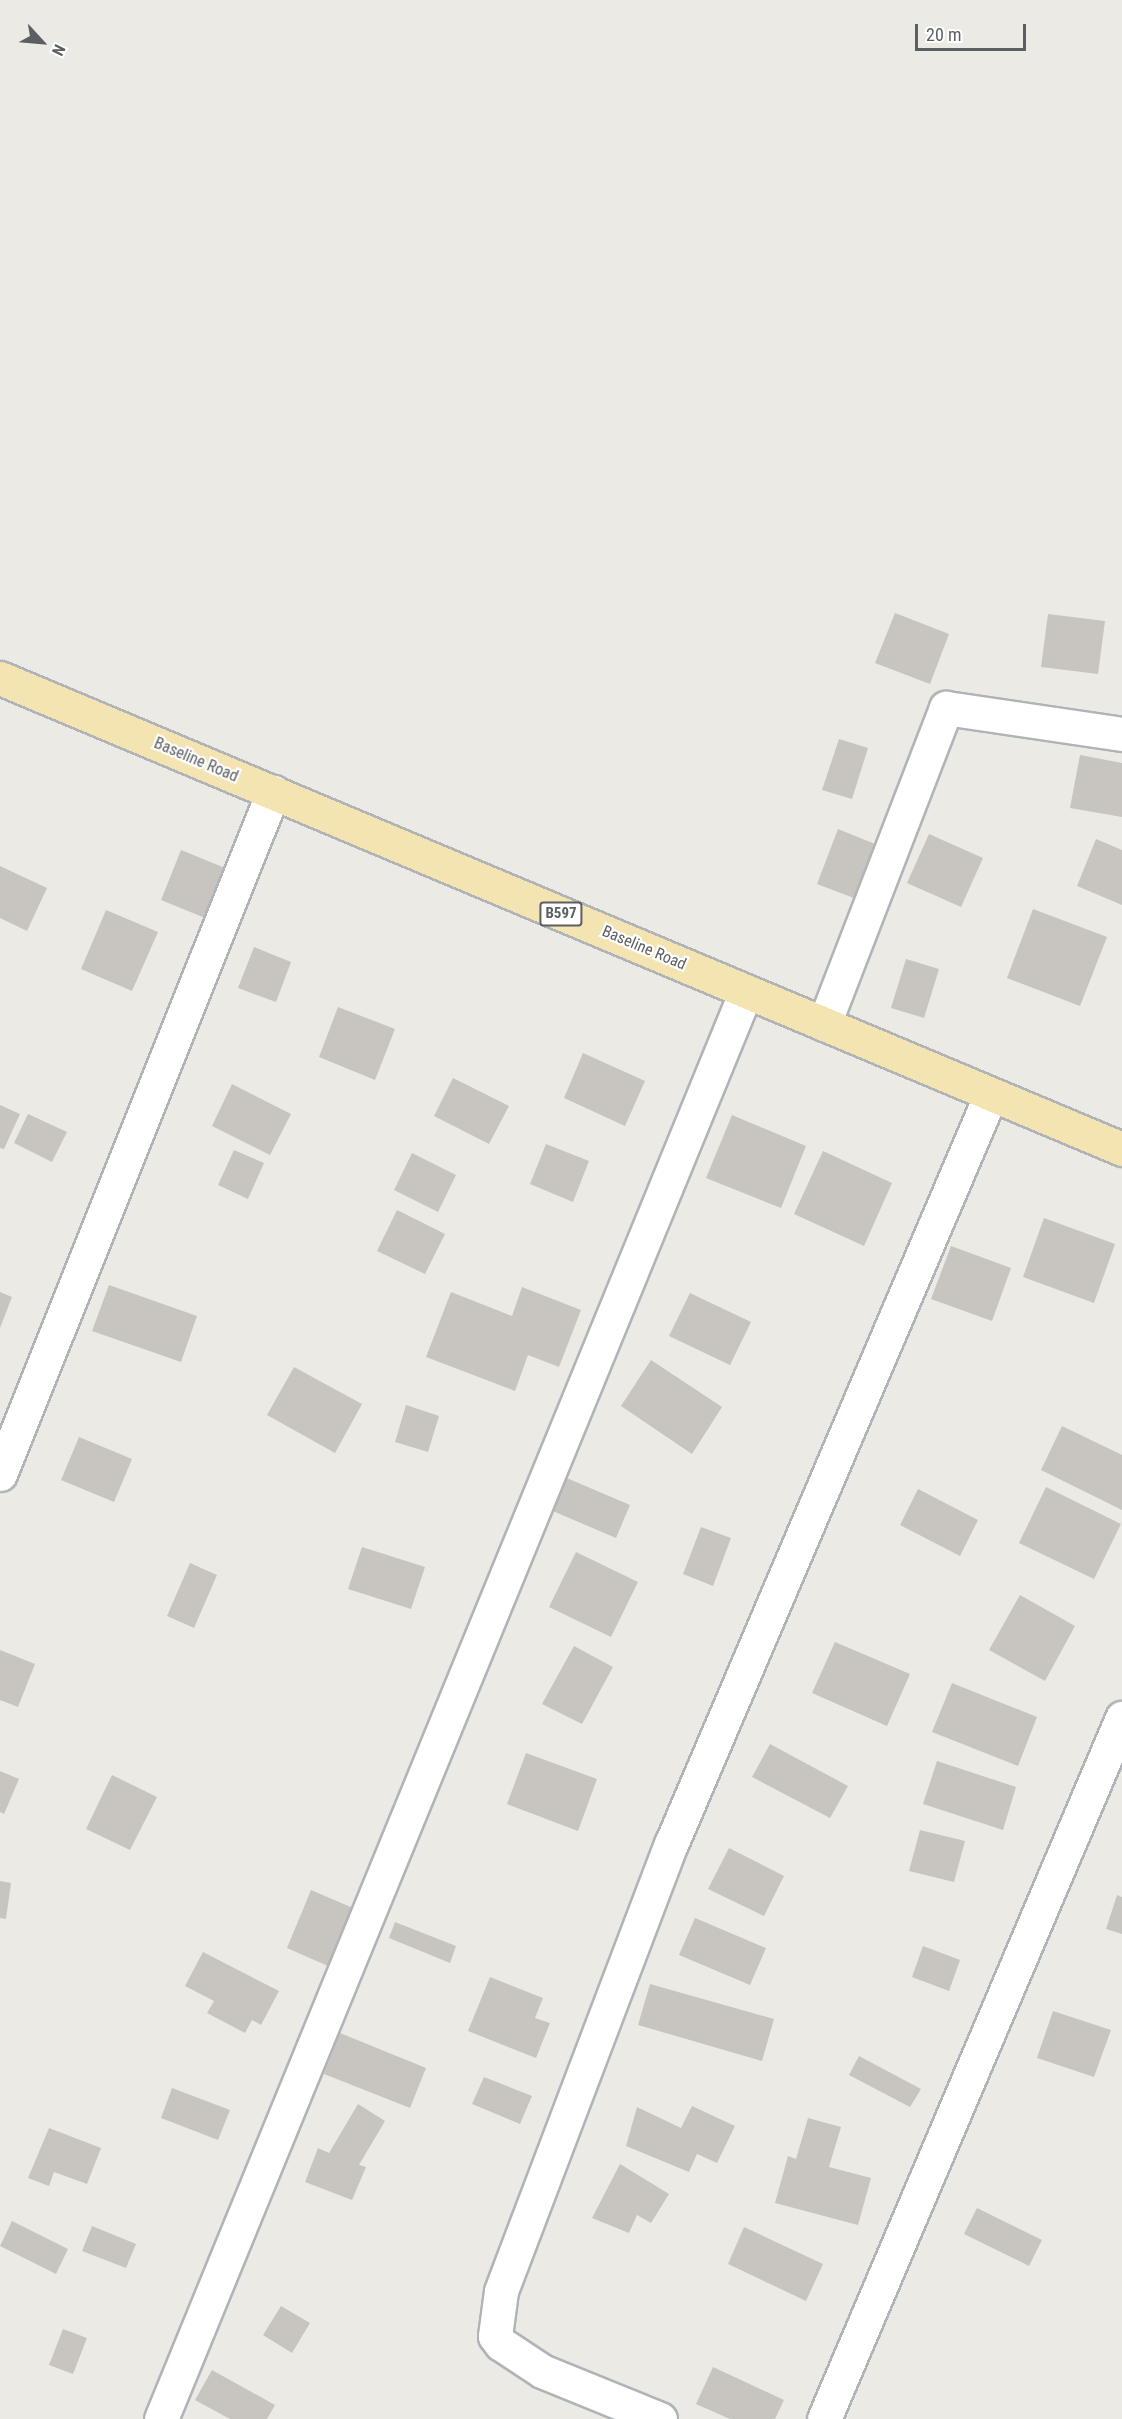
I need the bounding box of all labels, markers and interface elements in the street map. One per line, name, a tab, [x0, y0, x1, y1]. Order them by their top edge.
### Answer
north arrow	[12, 12, 72, 72]
scale bar	[918, 12, 1029, 50]
text: 20 m	[926, 24, 961, 45]
text: N	[48, 42, 69, 59]
street label: Baseline Road	[151, 734, 241, 786]
road number: B597	[538, 902, 584, 926]
street label: Baseline Road	[599, 922, 689, 974]

